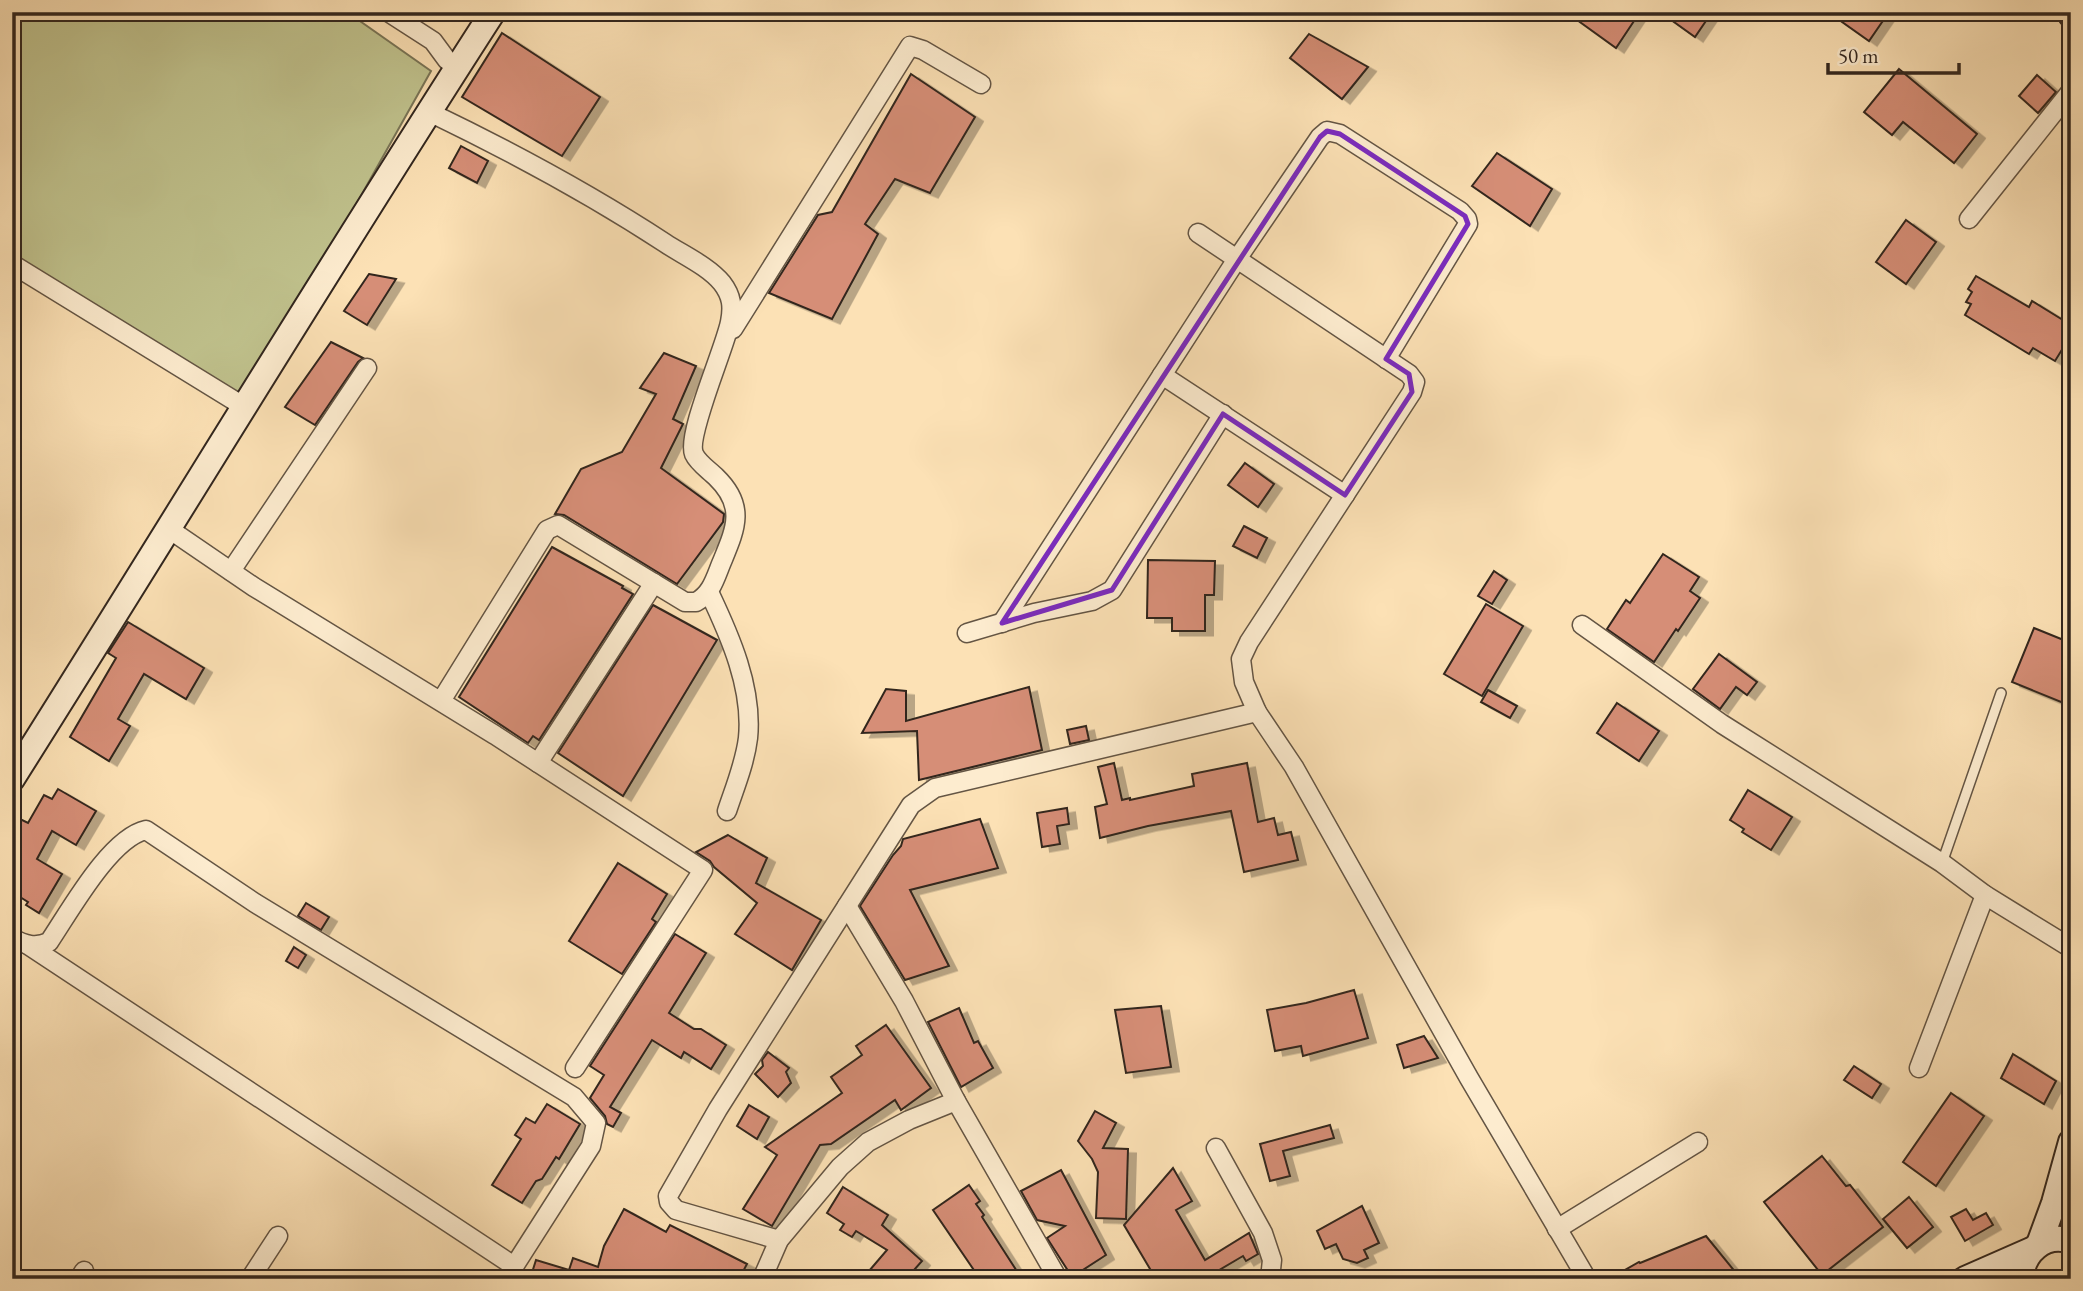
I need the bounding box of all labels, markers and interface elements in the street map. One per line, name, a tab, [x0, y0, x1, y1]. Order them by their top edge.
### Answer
scale bar	[1828, 32, 1959, 76]
text: 50 m	[1838, 42, 1879, 69]

